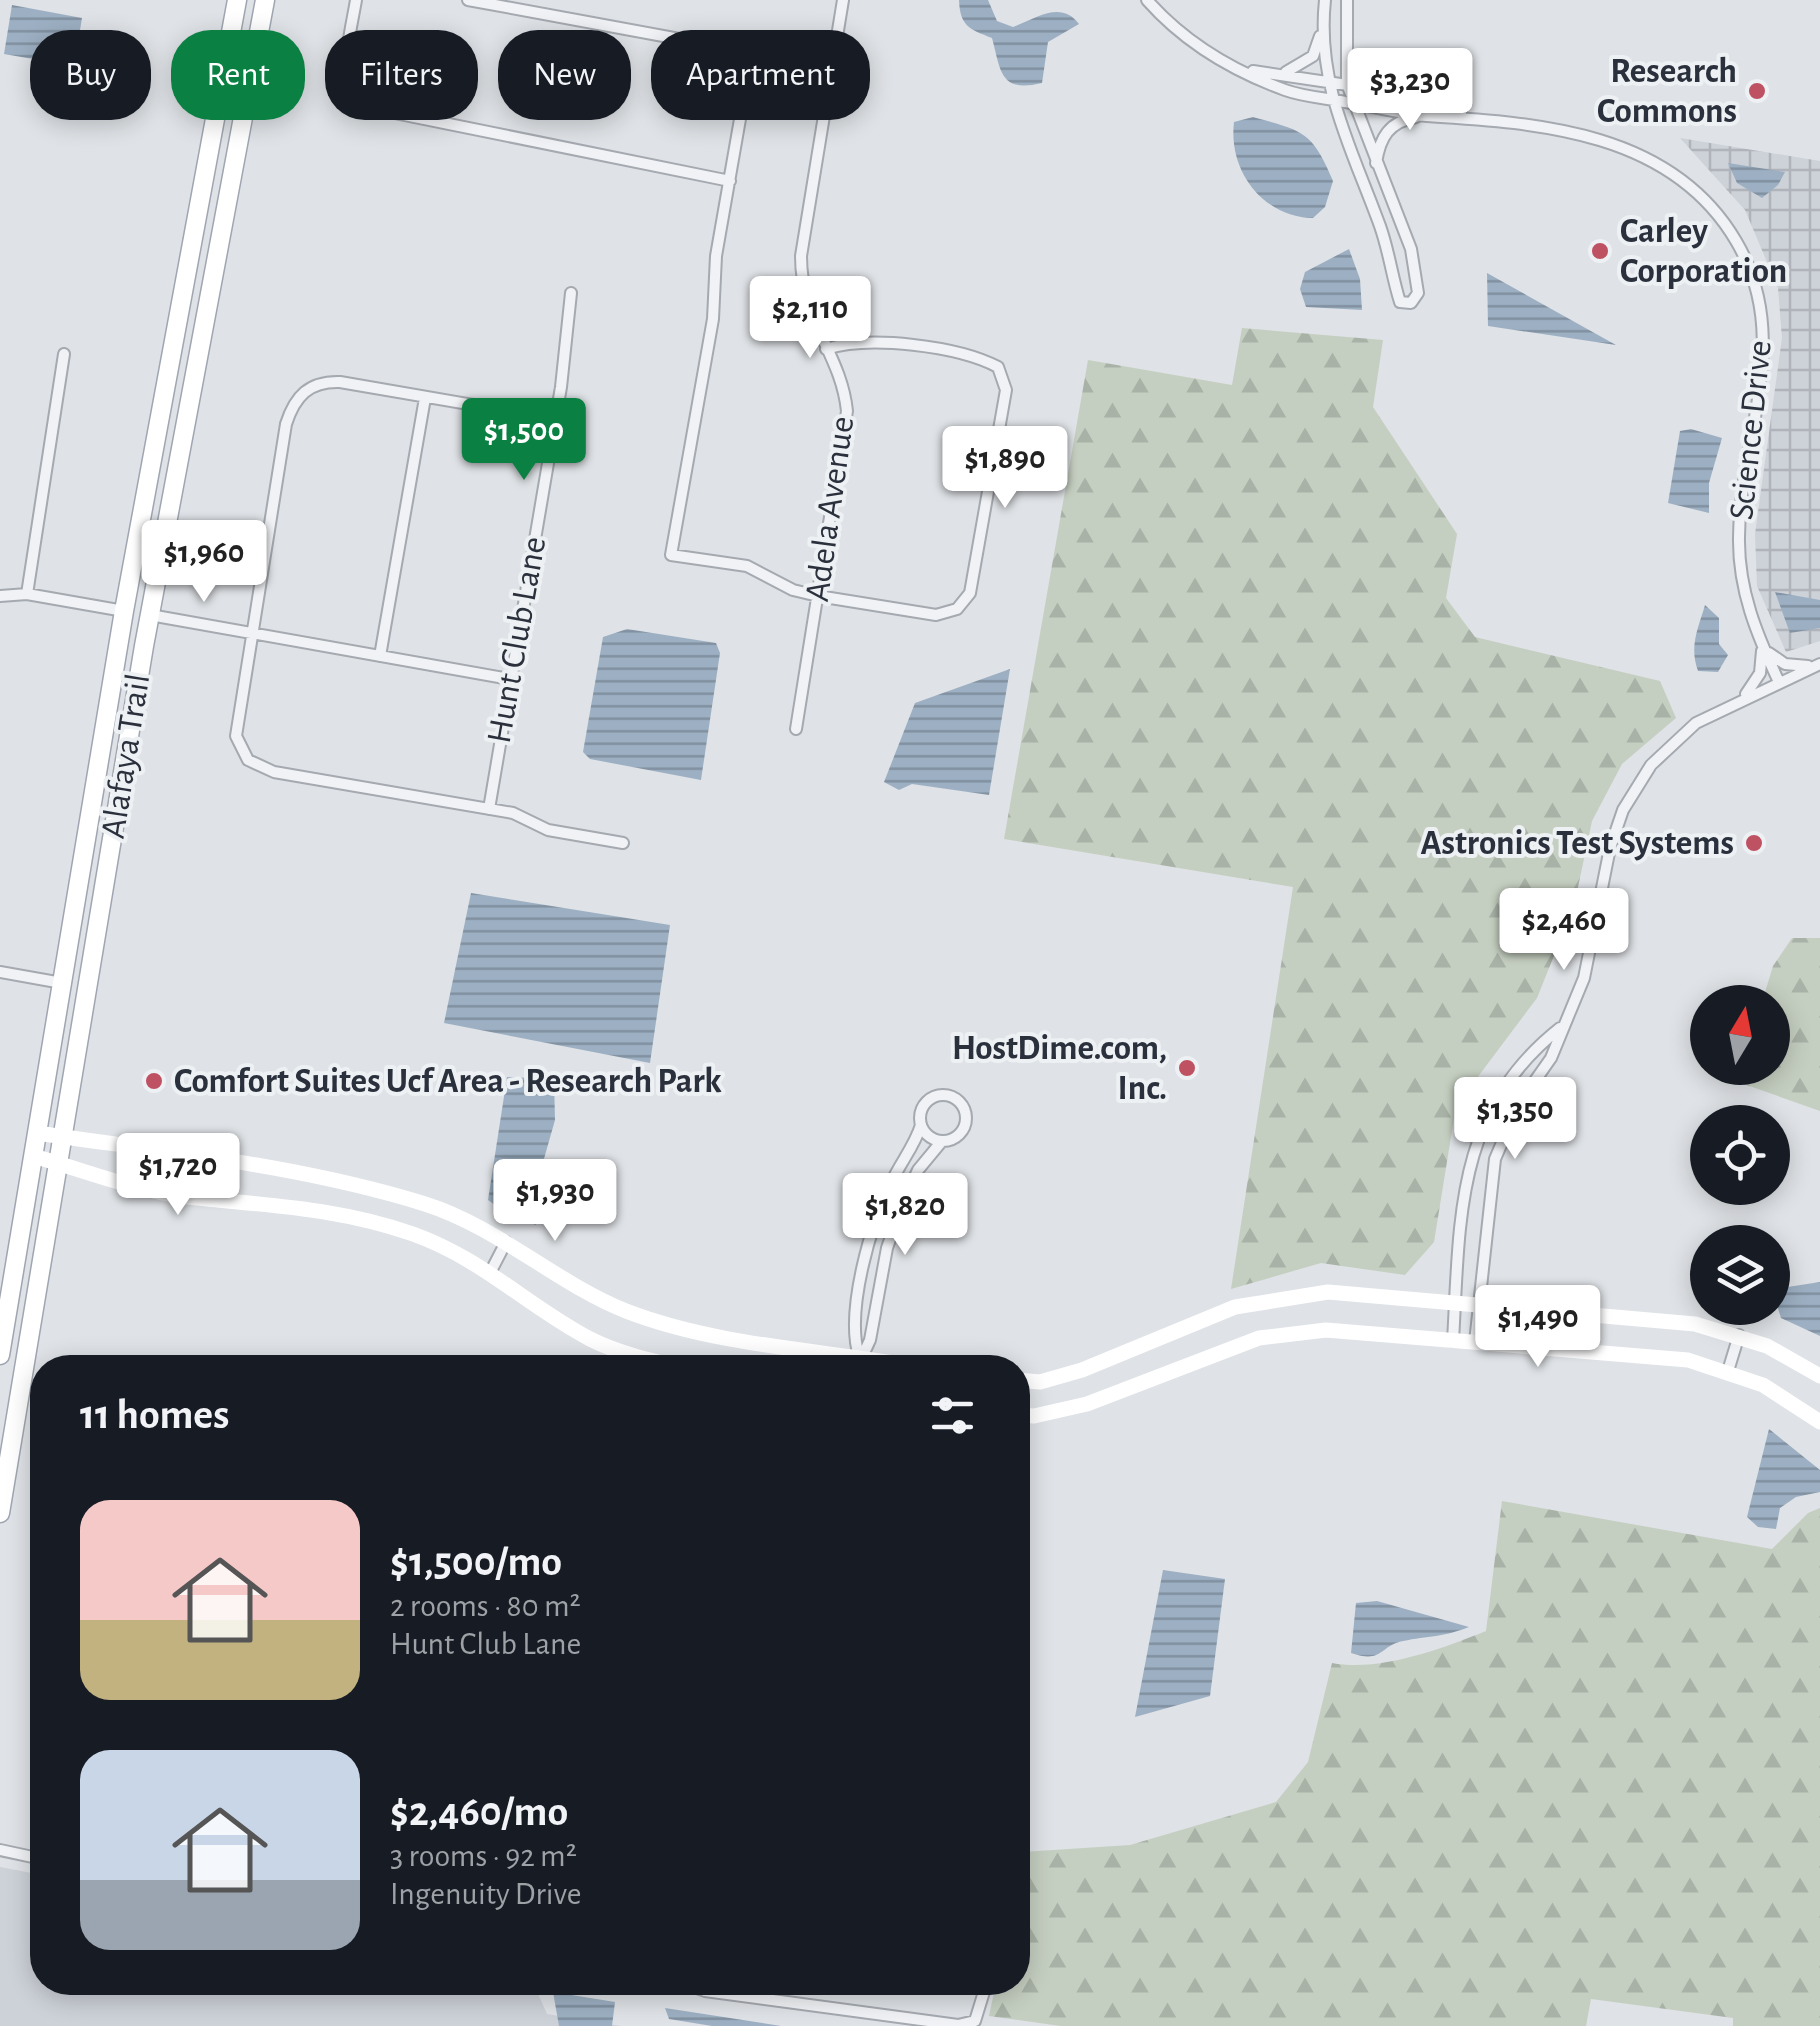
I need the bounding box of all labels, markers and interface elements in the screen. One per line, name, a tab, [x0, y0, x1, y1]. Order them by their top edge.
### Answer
chip: Buy	[30, 30, 151, 120]
chip: Rent	[171, 30, 305, 120]
chip: Filters	[325, 30, 478, 120]
chip: New	[498, 30, 631, 120]
chip: Apartment	[651, 30, 870, 120]
pin: $3,230	[1329, 48, 1491, 133]
place label: Research Commons	[1597, 54, 1737, 129]
text: $3,230	[1369, 64, 1451, 96]
marker: Research Commons	[1746, 80, 1768, 102]
place label: Carley Corporation	[1620, 214, 1787, 289]
marker: Carley Corporation	[1589, 240, 1611, 262]
pin: $2,110	[729, 276, 891, 361]
text: $2,110	[772, 292, 848, 324]
street label: Science Drive	[1724, 339, 1778, 521]
pin: $1,500	[443, 398, 605, 483]
text: $1,500	[484, 414, 564, 446]
street label: Adela Avenue	[800, 414, 860, 604]
pin: $1,890	[924, 426, 1086, 511]
text: $1,890	[964, 442, 1046, 474]
pin: $1,960	[123, 520, 285, 605]
street label: Hunt Club Lane	[482, 534, 552, 746]
text: $1,960	[164, 536, 244, 568]
street label: Alafaya Trail	[96, 671, 156, 841]
place label: Astronics Test Systems	[1421, 826, 1734, 861]
marker: Astronics Test Systems	[1743, 832, 1765, 854]
pin: $2,460	[1483, 888, 1645, 973]
text: $2,460	[1521, 904, 1607, 936]
north arrow	[1690, 985, 1790, 1085]
map controls	[1690, 985, 1790, 1325]
place label: HostDime.com, Inc.	[952, 1031, 1167, 1106]
marker: HostDime.com, Inc.	[1176, 1057, 1198, 1079]
place label: Comfort Suites Ucf Area - Research Park	[174, 1064, 722, 1099]
marker: Comfort Suites Ucf Area - Research Park	[143, 1070, 165, 1092]
pin: $1,350	[1434, 1077, 1596, 1162]
text: $1,350	[1476, 1093, 1554, 1125]
button: locate	[1690, 1105, 1790, 1205]
pin: $1,720	[97, 1133, 259, 1218]
text: $1,720	[139, 1149, 217, 1181]
pin: $1,930	[474, 1159, 636, 1244]
pin: $1,820	[824, 1173, 986, 1258]
text: $1,930	[515, 1175, 595, 1207]
text: $1,820	[865, 1189, 945, 1221]
button: layers	[1690, 1225, 1790, 1325]
pin: $1,490	[1457, 1285, 1619, 1370]
text: $1,490	[1497, 1301, 1579, 1333]
icon: filters	[925, 1388, 980, 1443]
text: 11 homes	[80, 1394, 229, 1436]
icon: home	[160, 1540, 280, 1660]
text: $1,500/mo	[390, 1541, 562, 1583]
text: 2 rooms · 80 m²	[390, 1590, 581, 1622]
text: Hunt Club Lane	[390, 1628, 581, 1660]
icon: home	[160, 1790, 280, 1910]
text: $2,460/mo	[390, 1791, 568, 1833]
text: 3 rooms · 92 m²	[390, 1840, 577, 1872]
text: Ingenuity Drive	[390, 1878, 581, 1910]

